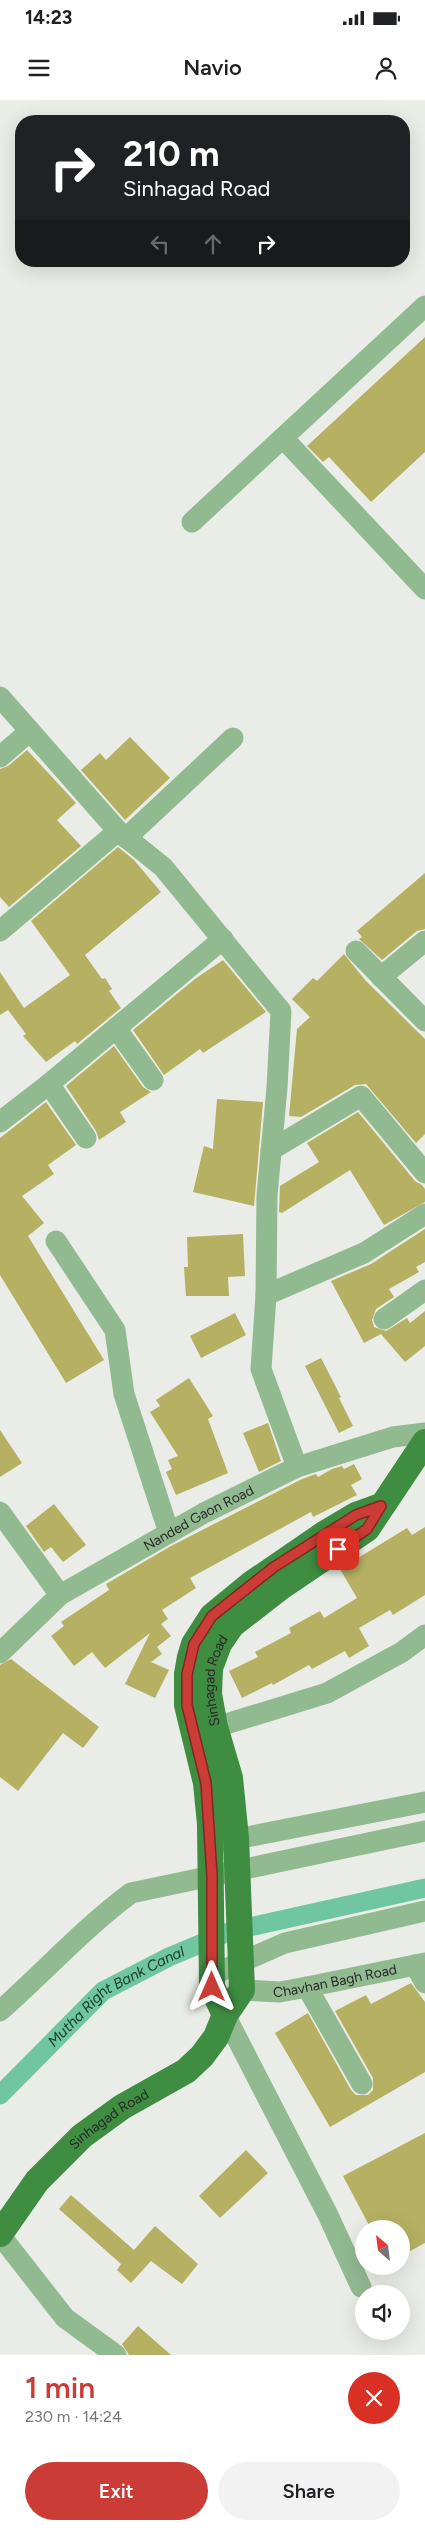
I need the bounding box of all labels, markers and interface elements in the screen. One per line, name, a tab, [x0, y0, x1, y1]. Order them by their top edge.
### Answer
text: 14:23	[25, 6, 72, 29]
icon: menu	[25, 54, 53, 82]
text: Navio	[183, 54, 242, 81]
icon: person	[372, 54, 400, 82]
text: 210 m	[123, 133, 220, 175]
icon: right	[40, 135, 105, 200]
text: Sinhagad Road	[123, 175, 271, 202]
icon: left	[146, 230, 174, 258]
icon: ahead	[199, 230, 227, 258]
icon: right	[252, 230, 280, 258]
street label: Nanded Gaon Road	[140, 1482, 257, 1555]
pin	[317, 1528, 359, 1570]
icon: arrive	[324, 1535, 352, 1563]
street label: Sinhagad Road	[201, 1632, 232, 1728]
water label: Mutha Right Bank Canal	[44, 1942, 188, 2051]
position arrow	[185, 1960, 237, 2012]
street label: Chavhan Bagh Road	[273, 1961, 398, 2001]
street label: Sinhagad Road	[66, 2086, 152, 2153]
north arrow	[355, 2220, 410, 2275]
map controls	[355, 2220, 410, 2340]
button: sound	[355, 2285, 410, 2340]
text: 1 min	[25, 2369, 95, 2406]
button: close	[348, 2372, 400, 2424]
text: 230 m · 14:24	[25, 2407, 122, 2426]
button: Exit	[25, 2462, 208, 2520]
button: Share	[218, 2462, 400, 2520]

